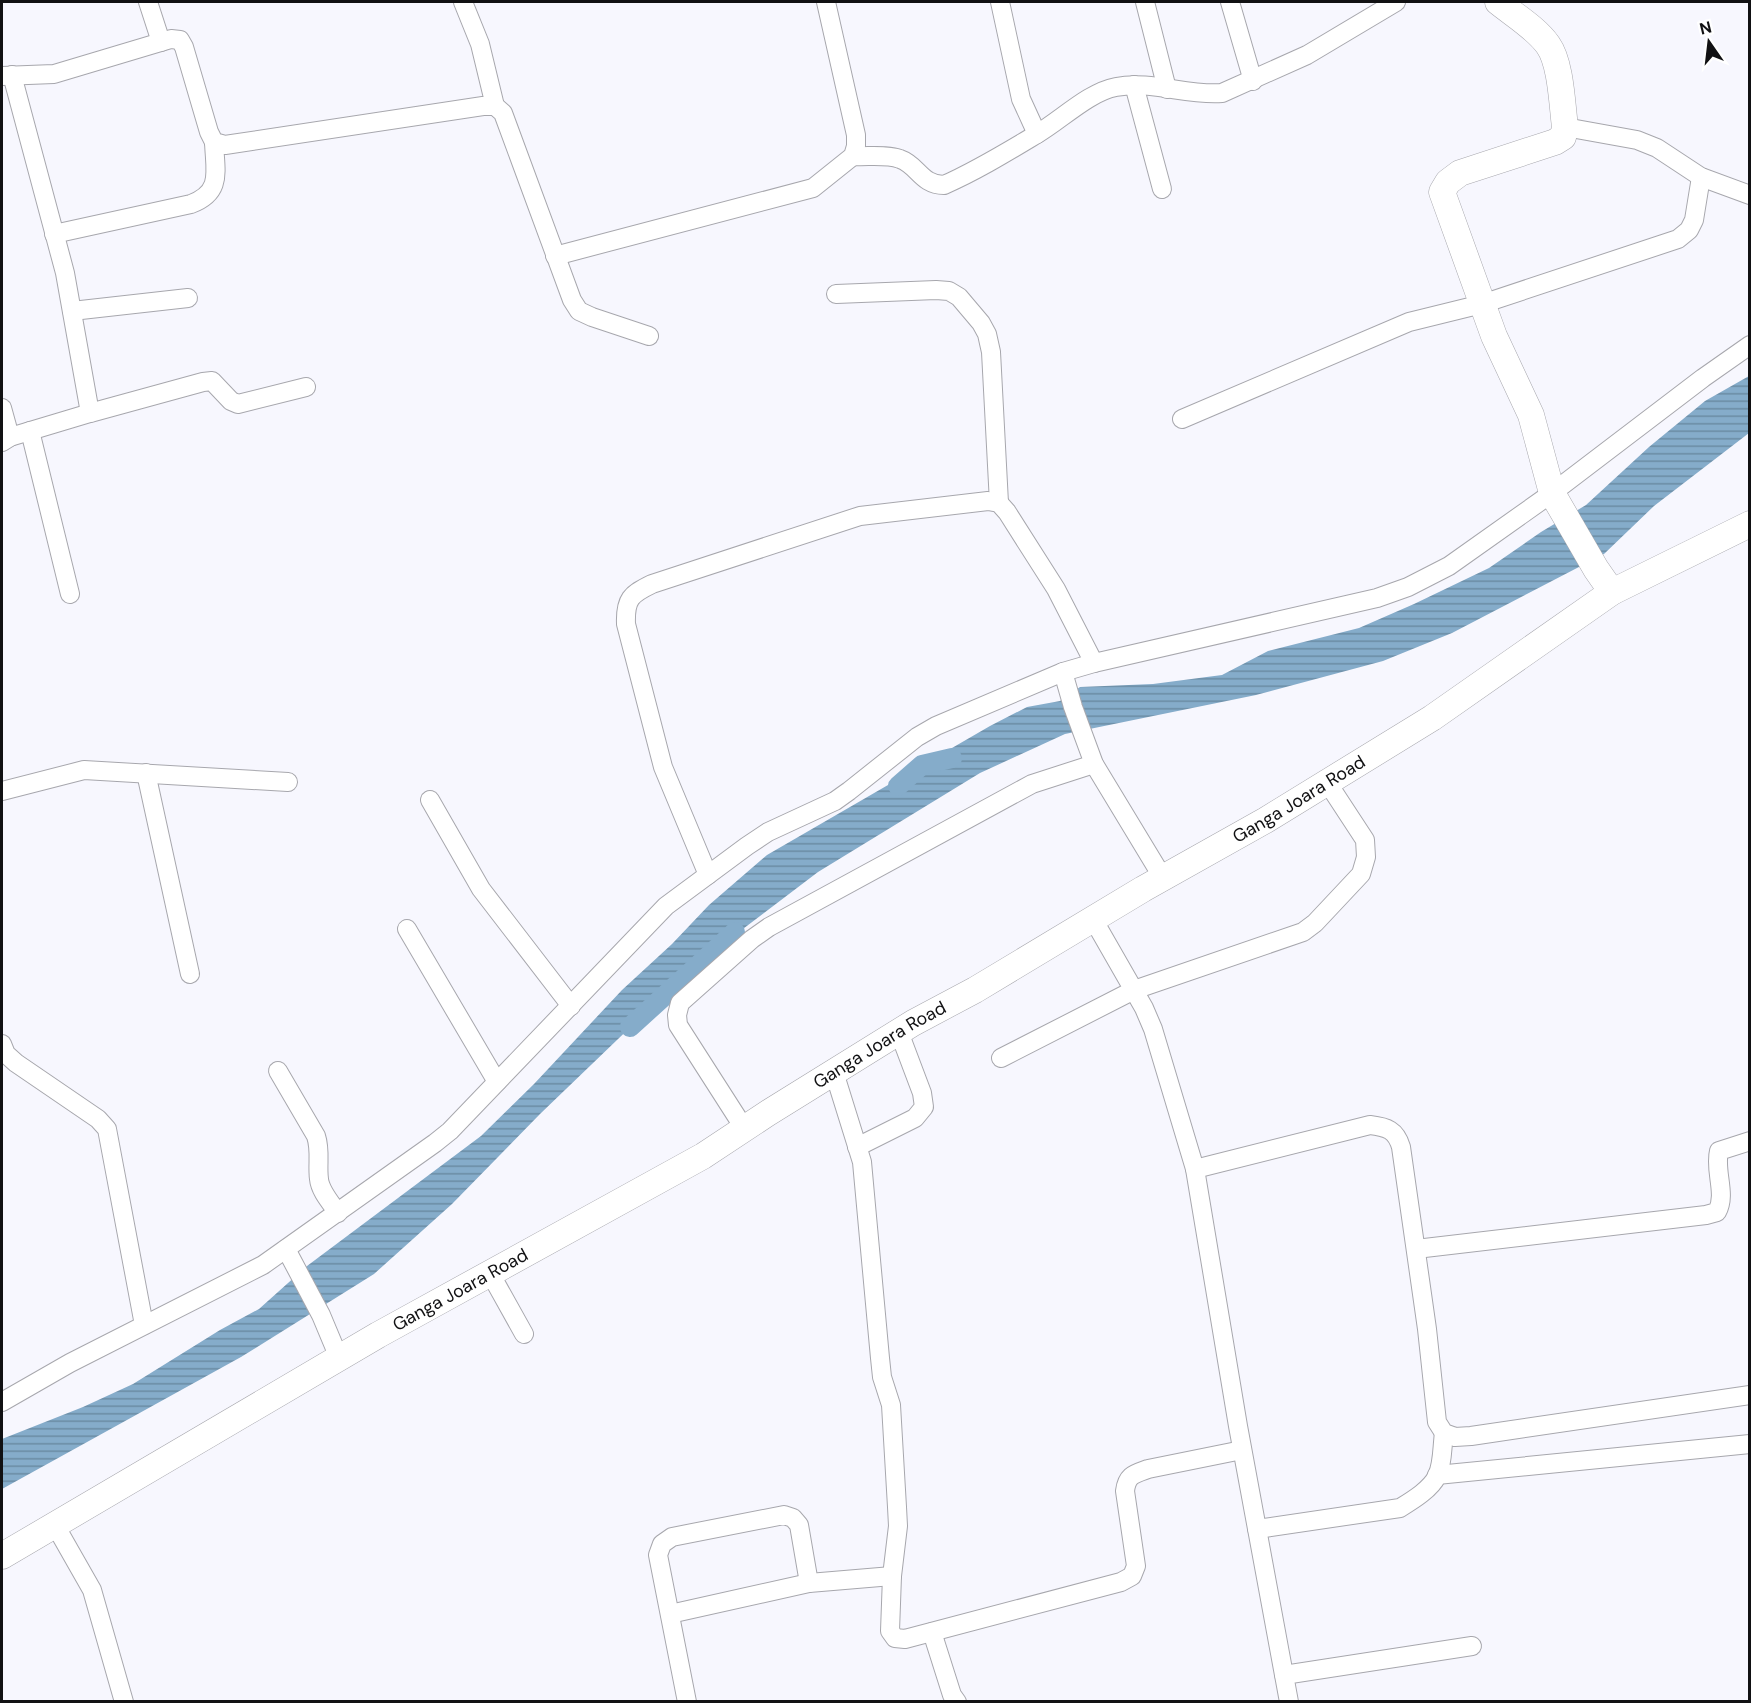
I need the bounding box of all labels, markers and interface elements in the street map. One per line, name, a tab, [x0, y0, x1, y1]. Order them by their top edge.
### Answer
north arrow	[1679, 12, 1739, 72]
text: N	[1697, 16, 1714, 40]
street label: Ganga Joara Road	[1228, 750, 1370, 848]
street label: Ganga Joara Road	[809, 996, 950, 1094]
street label: Ganga Joara Road	[388, 1243, 532, 1337]

